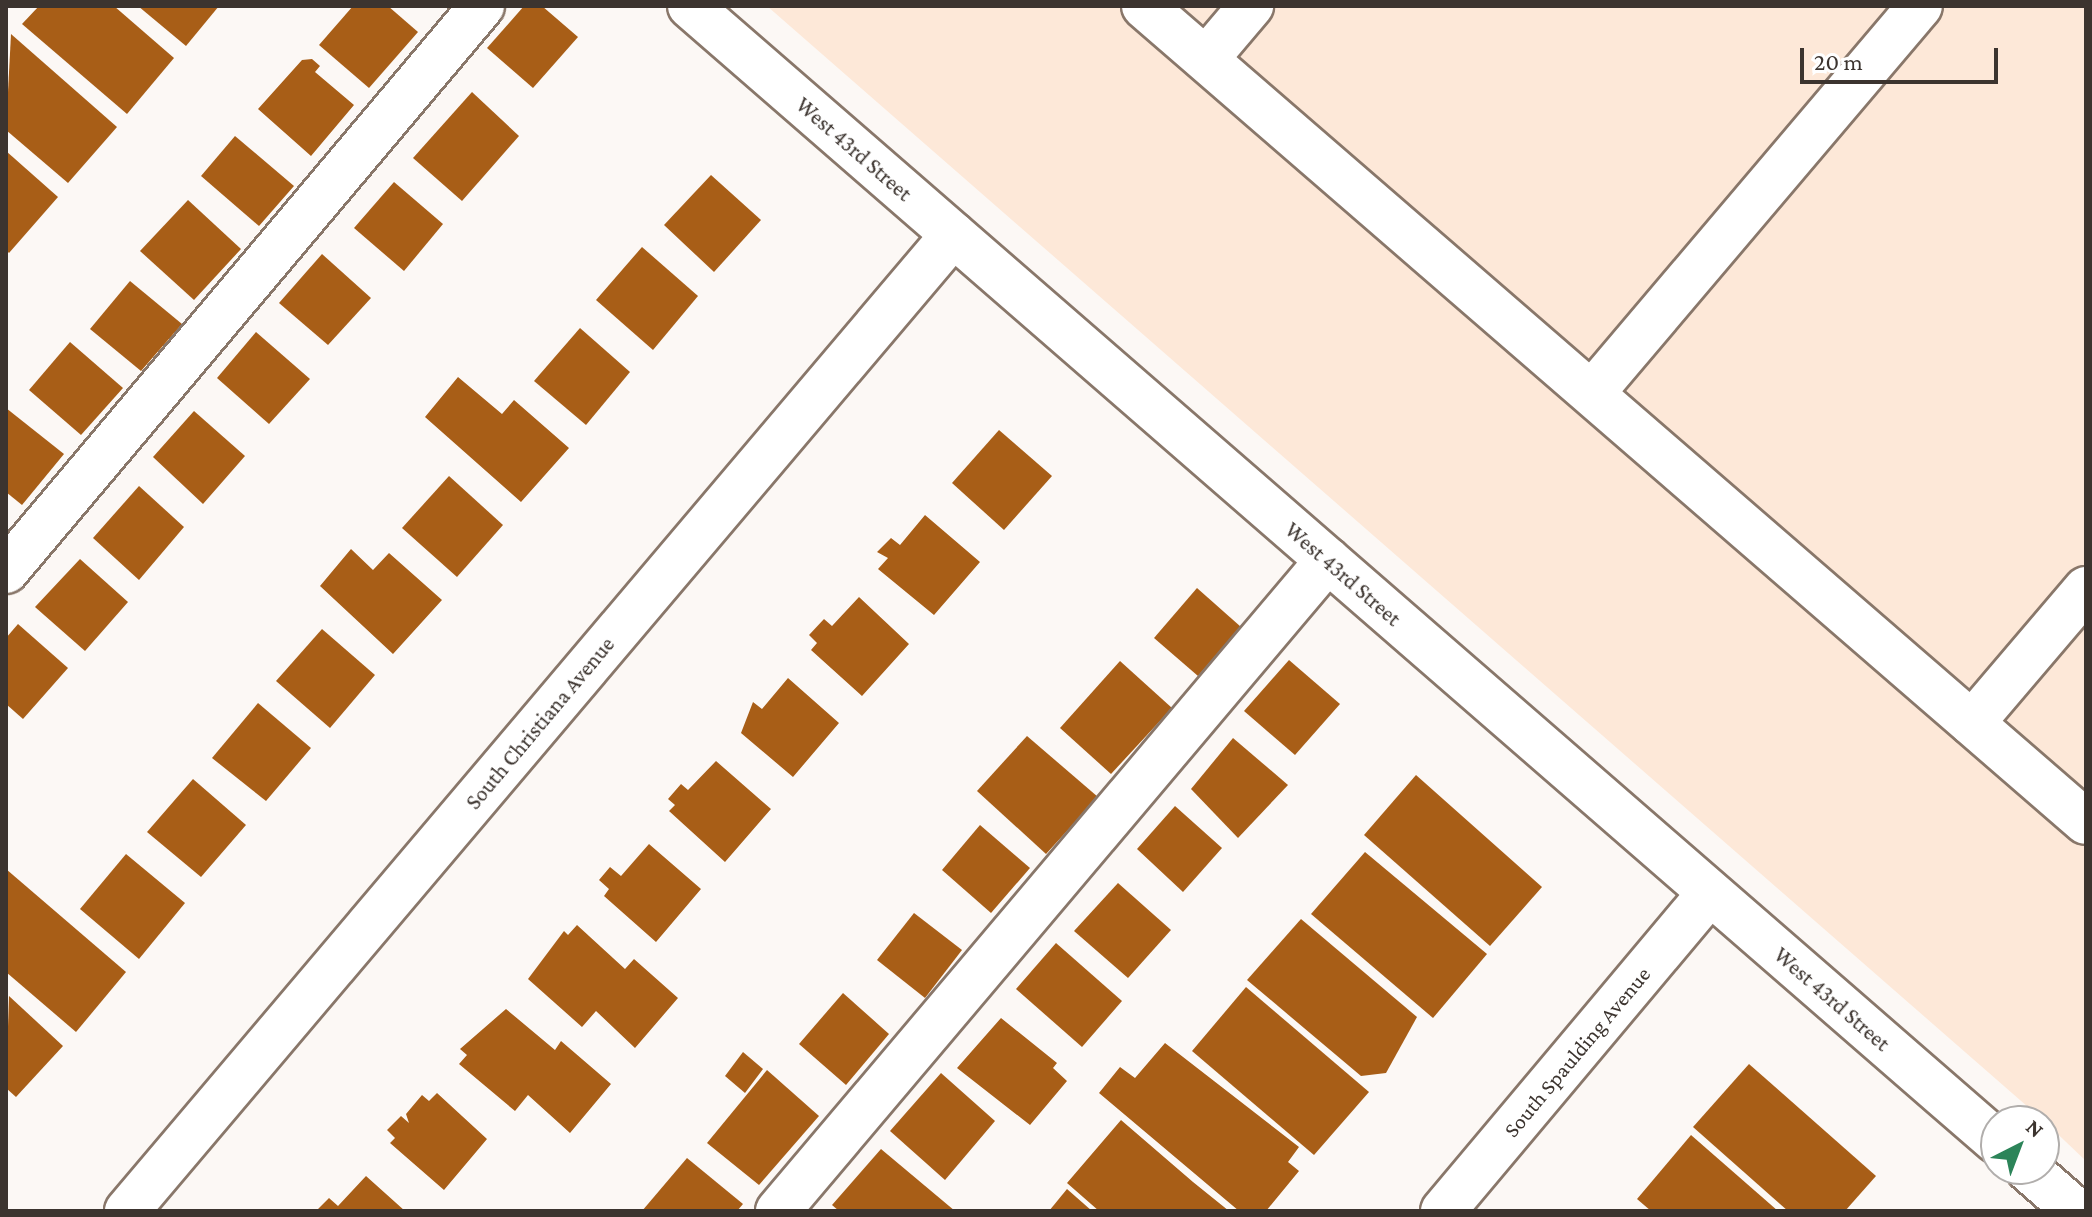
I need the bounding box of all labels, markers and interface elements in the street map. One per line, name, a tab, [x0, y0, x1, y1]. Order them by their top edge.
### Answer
scale bar	[1804, 32, 2002, 82]
text: 20 m	[1814, 48, 1863, 75]
street label: West 43rd Street	[791, 91, 917, 207]
street label: West 43rd Street	[1280, 516, 1406, 632]
street label: South Christiana Avenue	[460, 631, 620, 815]
street label: West 43rd Street	[1769, 941, 1895, 1057]
street label: South Spaulding Avenue	[1498, 961, 1656, 1143]
north arrow	[1980, 1105, 2060, 1185]
text: N	[2021, 1114, 2049, 1143]

